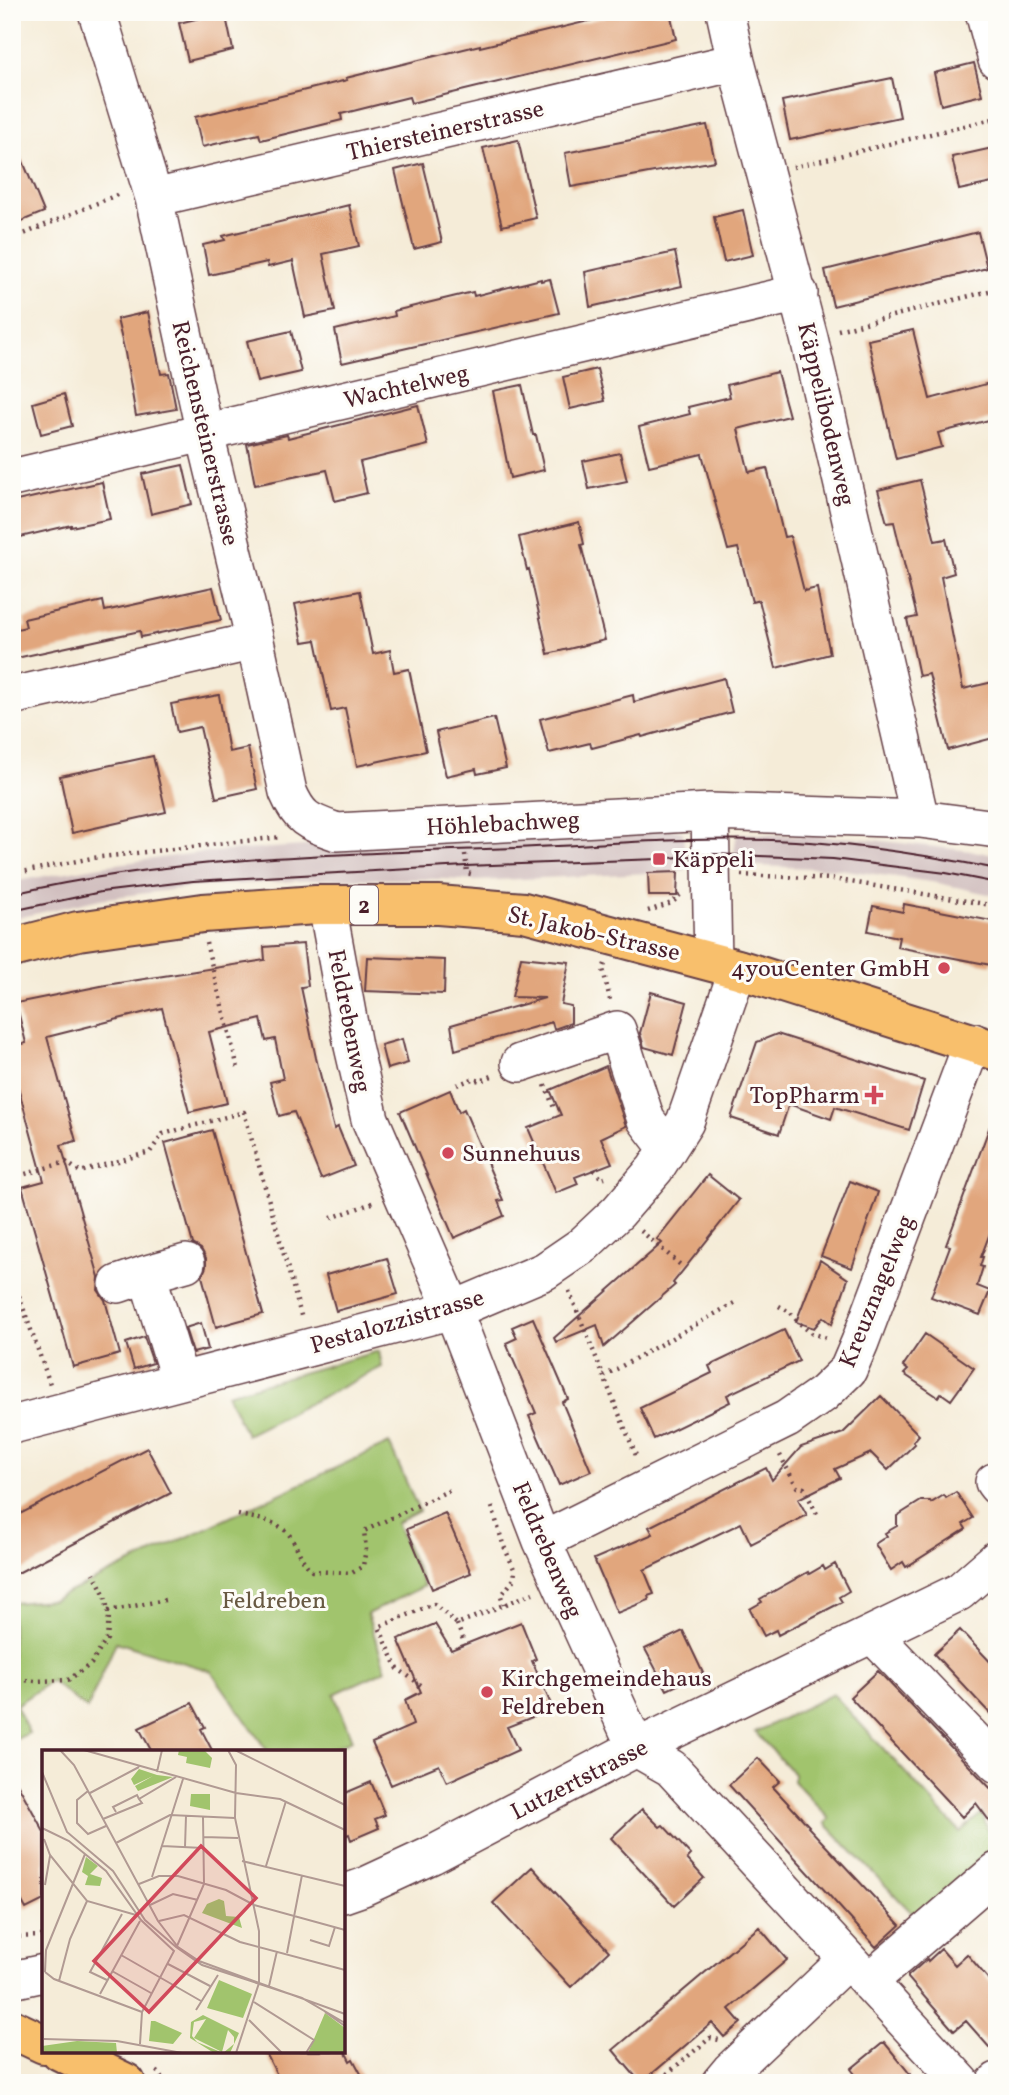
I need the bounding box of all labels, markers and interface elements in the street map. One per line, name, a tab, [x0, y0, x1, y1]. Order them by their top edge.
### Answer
street label: Thiersteinerstrasse	[343, 93, 548, 171]
street label: Reichensteinerstrasse	[162, 318, 246, 549]
street label: Käppelibodenweg	[787, 319, 863, 510]
street label: Wachtelweg	[341, 357, 472, 419]
street label: Höhlebachweg	[425, 804, 581, 846]
place label: Käppeli	[673, 844, 755, 878]
marker: Käppeli	[651, 851, 667, 867]
road number: 2	[350, 885, 378, 924]
street label: St. Jakob-Strasse	[504, 899, 683, 971]
street label: Feldrebenweg	[317, 947, 379, 1096]
place label: 4youCenter GmbH	[731, 953, 930, 987]
marker: 4youCenter GmbH	[936, 960, 952, 976]
place label: TopPharm	[750, 1080, 860, 1114]
marker: TopPharm	[866, 1087, 882, 1103]
place label: Sunnehuus	[462, 1138, 580, 1172]
marker: Sunnehuus	[440, 1145, 456, 1161]
street label: Kreuznagelweg	[832, 1210, 924, 1373]
street label: Pestalozzistrasse	[307, 1282, 488, 1364]
street label: Feldrebenweg	[502, 1477, 590, 1624]
park label: Feldreben	[222, 1585, 326, 1619]
place label: Kirchgemeindehaus Feldreben	[501, 1663, 712, 1725]
marker: Kirchgemeindehaus Feldreben	[479, 1684, 495, 1700]
street label: Lutzertstrasse	[505, 1732, 654, 1830]
inset map	[42, 1750, 345, 2053]

